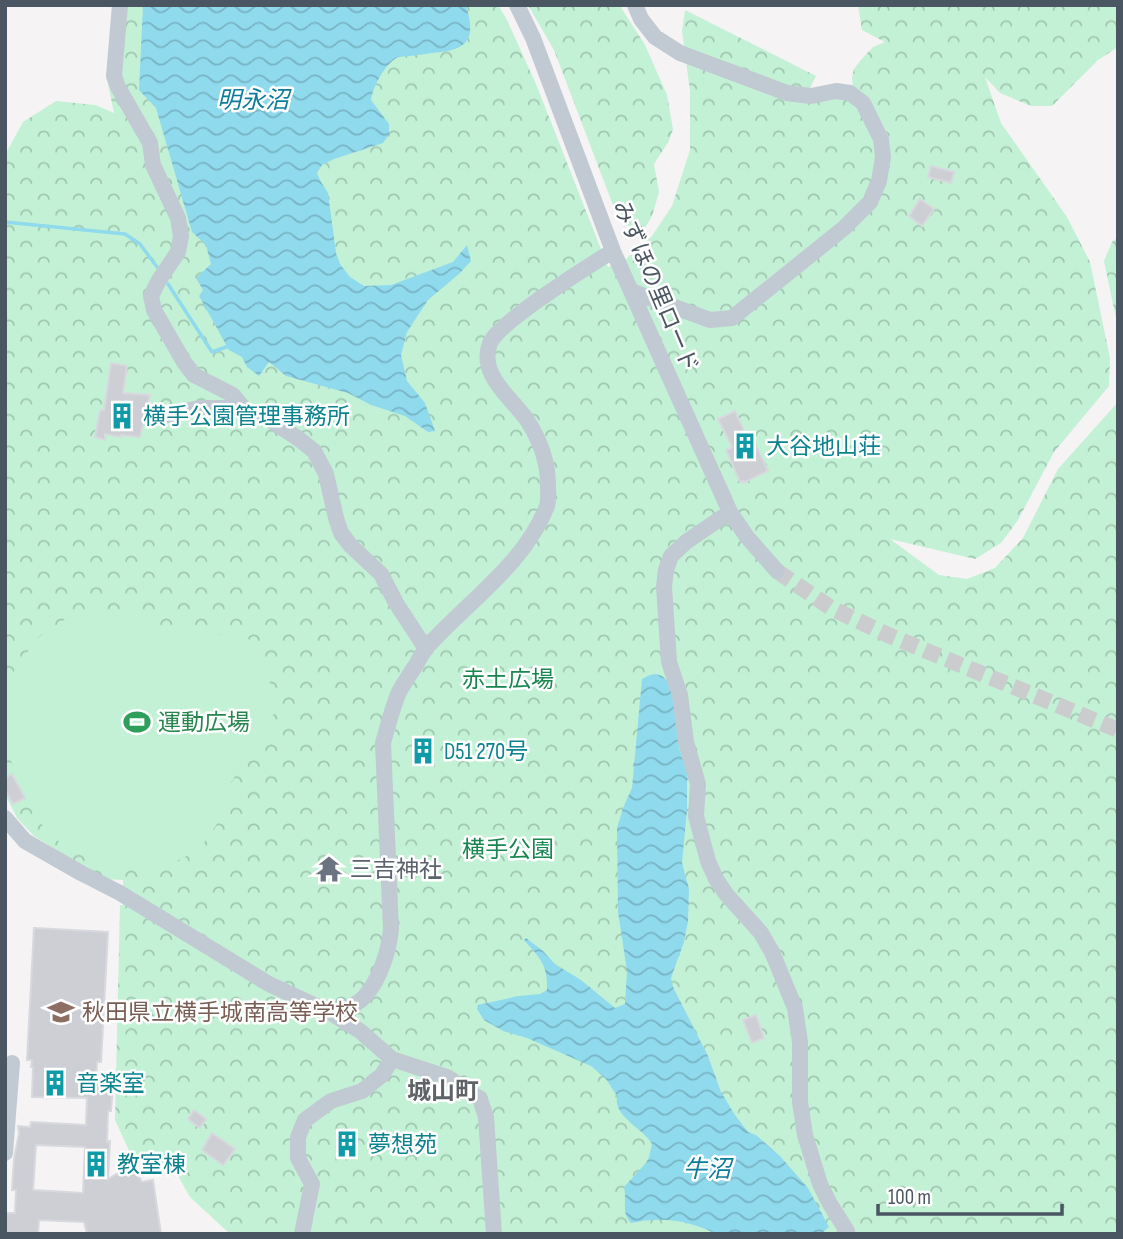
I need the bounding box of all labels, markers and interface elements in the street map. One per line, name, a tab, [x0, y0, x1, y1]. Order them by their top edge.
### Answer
water label: 明永沼	[217, 86, 292, 115]
street label: みずほの里ロード	[606, 196, 704, 377]
building icon: 横手公園管理事務所	[107, 401, 137, 431]
place label: 横手公園管理事務所	[143, 403, 350, 431]
building icon: 大谷地山荘	[730, 431, 760, 461]
place label: 大谷地山荘	[766, 433, 881, 461]
park label: 赤土広場	[462, 666, 554, 694]
sports icon: 運動広場	[122, 707, 152, 737]
place label: 運動広場	[158, 709, 250, 737]
building icon: D51 270号	[408, 736, 438, 766]
place label: D51 270号	[444, 738, 528, 766]
park label: 横手公園	[462, 836, 554, 864]
temple icon: 三吉神社	[314, 854, 344, 884]
place label: 三吉神社	[350, 856, 442, 884]
school or university icon: 秋田県立横手城南高等学校	[46, 997, 76, 1027]
place label: 秋田県立横手城南高等学校	[82, 999, 358, 1027]
building icon: 音楽室	[40, 1068, 70, 1098]
place label: 音楽室	[76, 1070, 145, 1098]
district label: 城山町	[407, 1077, 479, 1106]
building icon: 夢想苑	[332, 1129, 362, 1159]
place label: 夢想苑	[368, 1131, 437, 1159]
building icon: 教室棟	[81, 1149, 111, 1179]
place label: 教室棟	[117, 1151, 186, 1179]
water label: 牛沼	[683, 1155, 734, 1184]
scale bar	[878, 1172, 1062, 1216]
text: 100 m	[888, 1185, 931, 1210]

